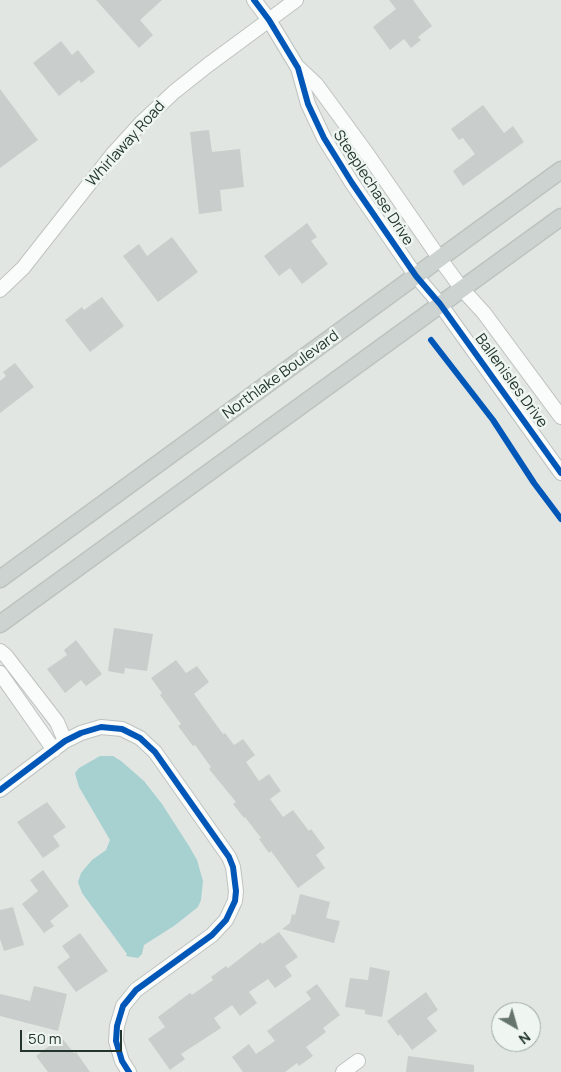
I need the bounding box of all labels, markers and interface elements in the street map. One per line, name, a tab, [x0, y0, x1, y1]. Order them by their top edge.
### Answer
street label: Whirlaway Road	[83, 98, 169, 190]
street label: Steeplechase Drive	[329, 127, 417, 249]
street label: Northlake Boulevard	[220, 327, 342, 423]
street label: Ballenisles Drive	[471, 331, 551, 431]
north arrow	[491, 1002, 541, 1052]
scale bar	[22, 1020, 125, 1052]
text: 50 m	[28, 1028, 62, 1049]
text: N	[515, 1028, 535, 1049]

